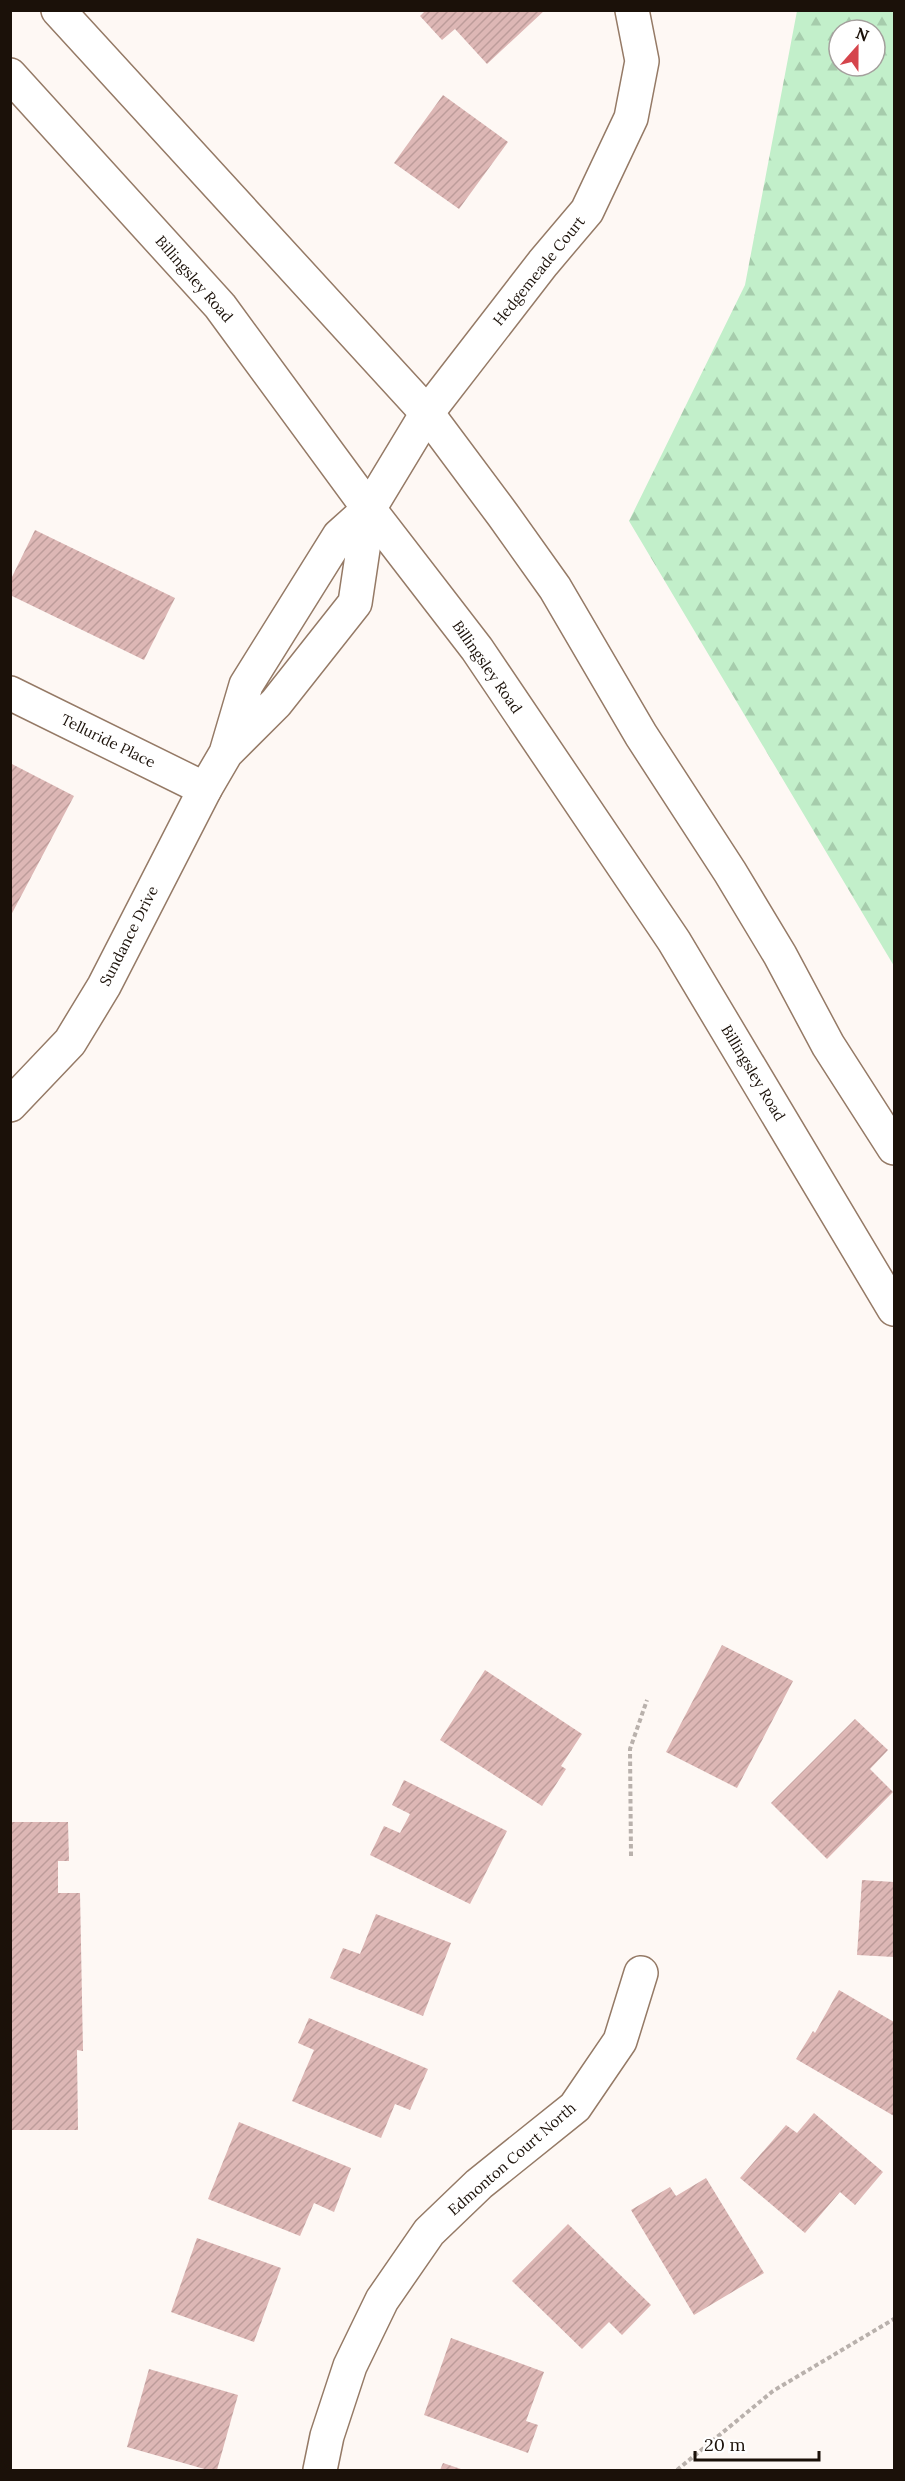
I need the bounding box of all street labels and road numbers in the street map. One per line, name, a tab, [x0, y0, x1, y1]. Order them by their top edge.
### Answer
street label: Hedgemeade Court	[489, 212, 589, 329]
street label: Billingsley Road	[151, 231, 237, 326]
street label: Billingsley Road	[448, 617, 526, 717]
street label: Telluride Place	[58, 709, 159, 772]
street label: Sundance Drive	[95, 883, 162, 989]
street label: Billingsley Road	[717, 1021, 790, 1124]
street label: Edmonton Court North	[444, 2098, 579, 2219]

